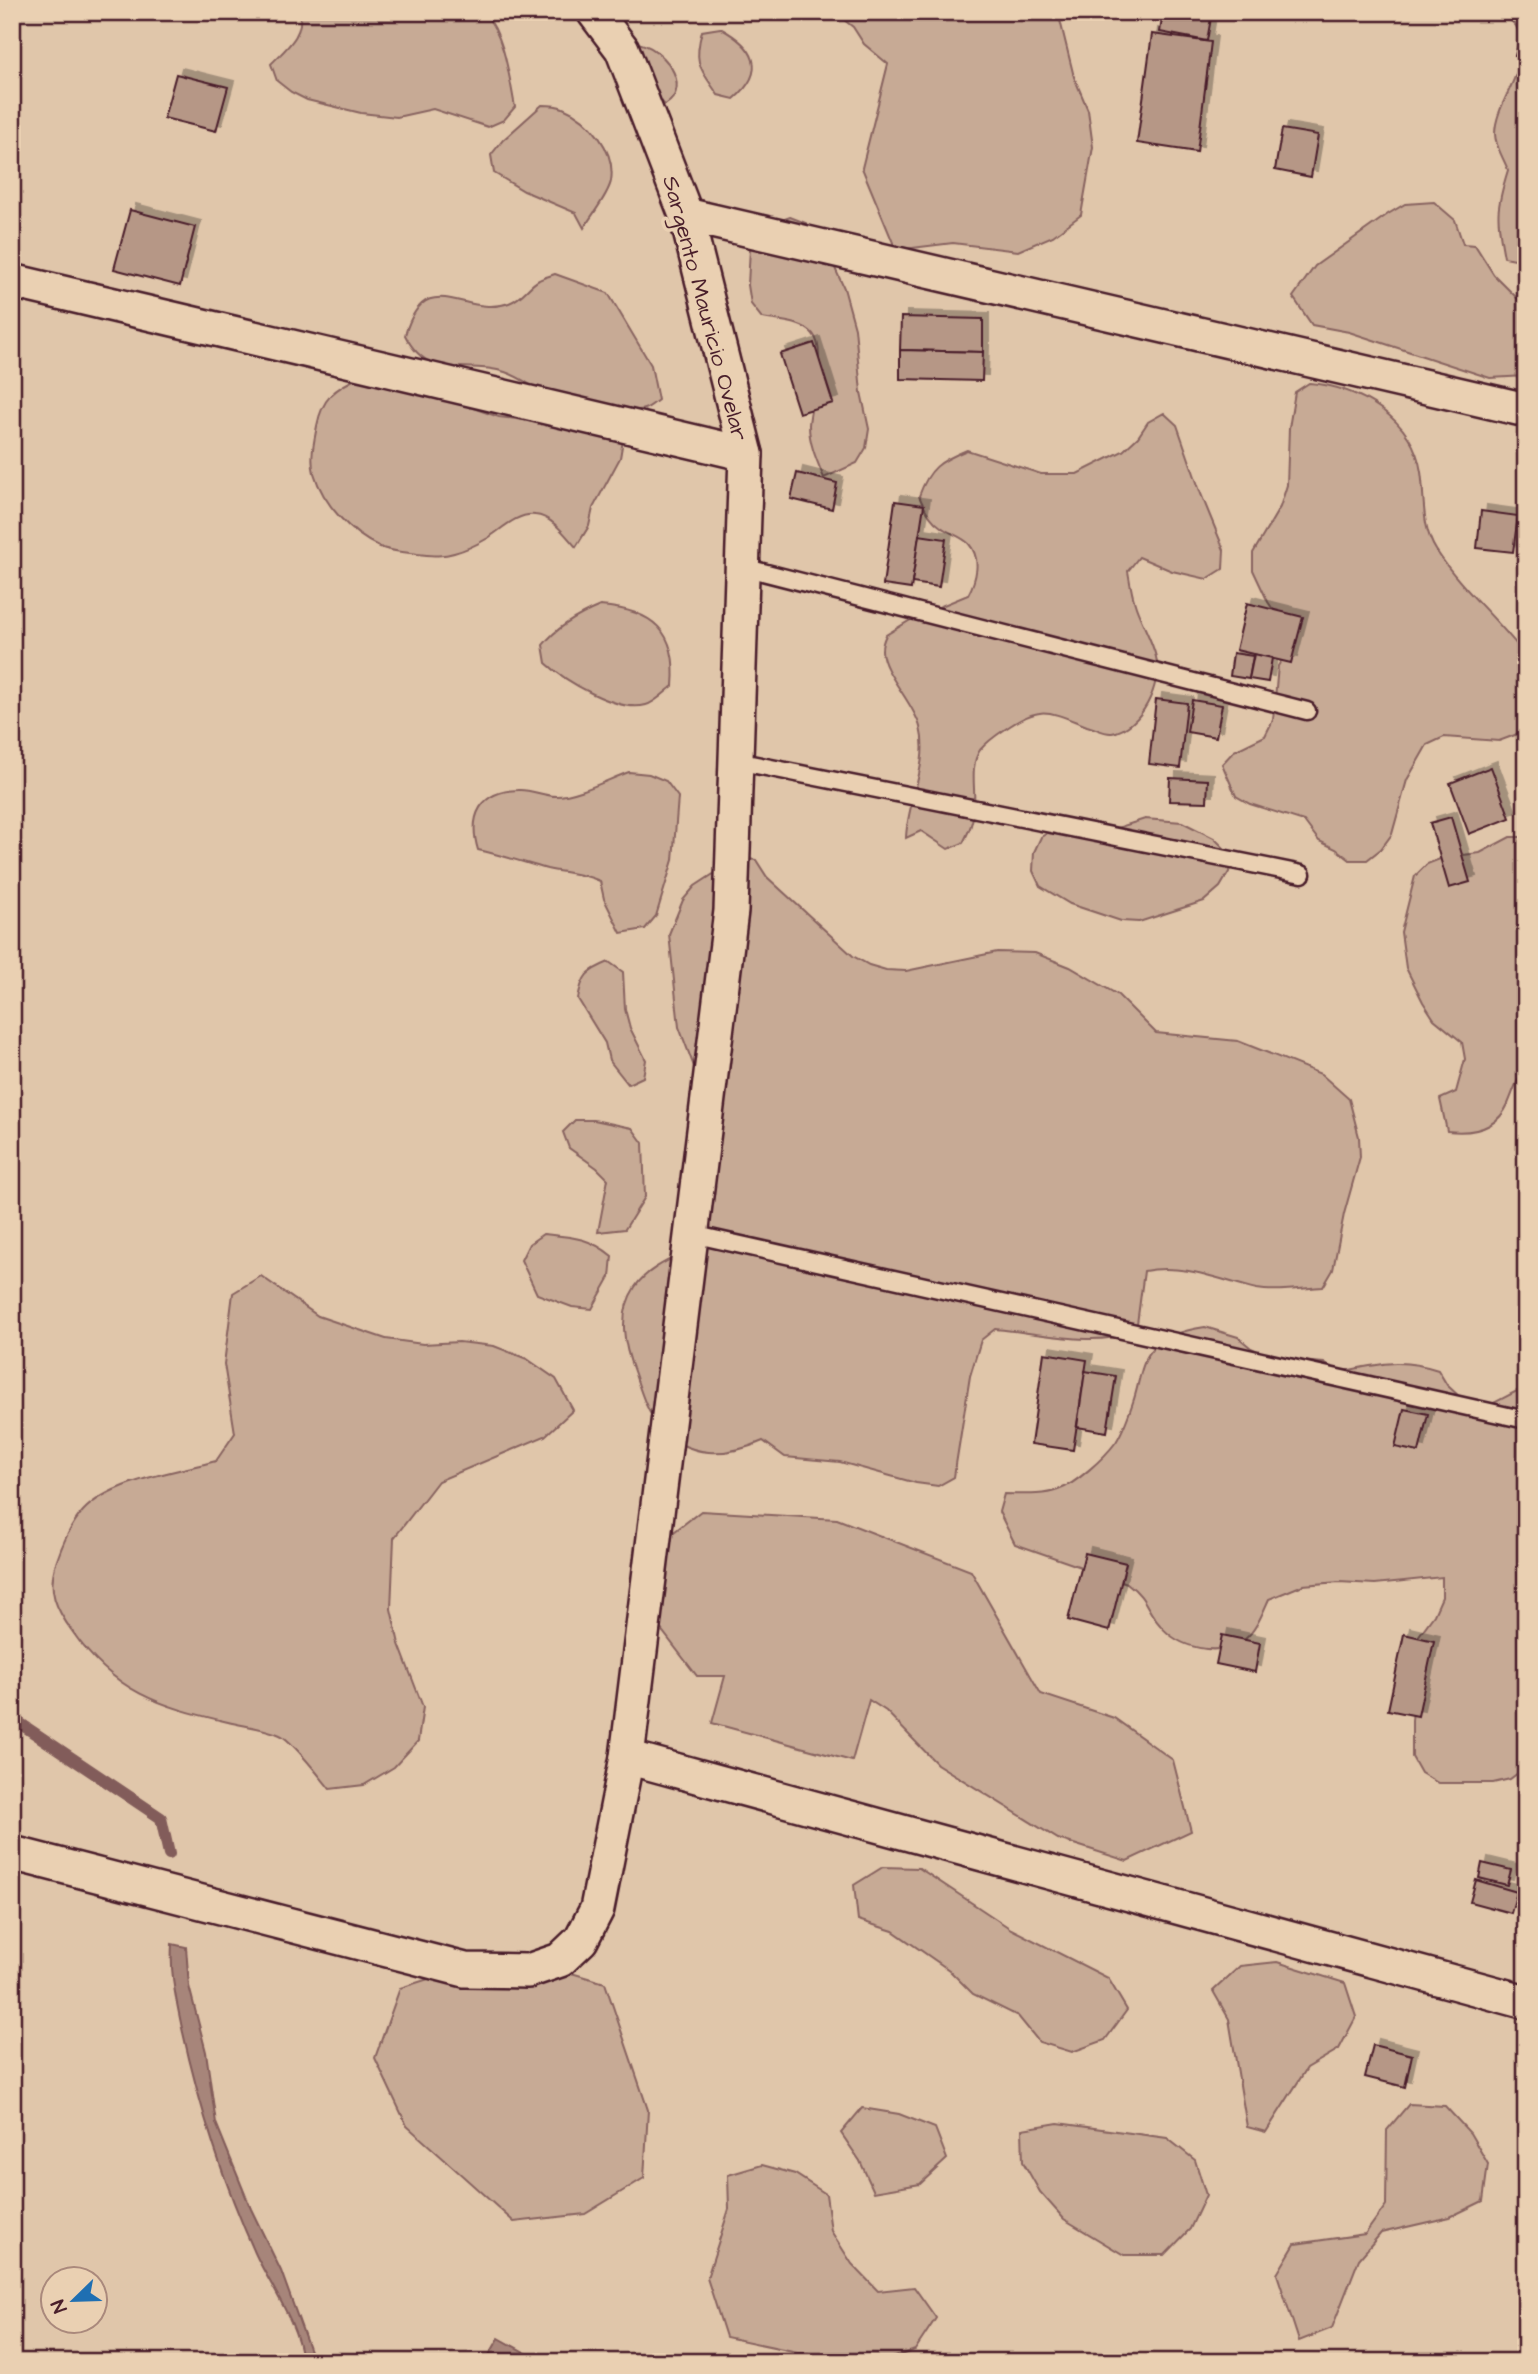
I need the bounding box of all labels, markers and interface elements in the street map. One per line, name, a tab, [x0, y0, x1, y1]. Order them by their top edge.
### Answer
street label: Sargento Mauricio Ovelar	[653, 172, 756, 445]
north arrow	[38, 2266, 108, 2336]
text: N	[45, 2295, 74, 2317]

